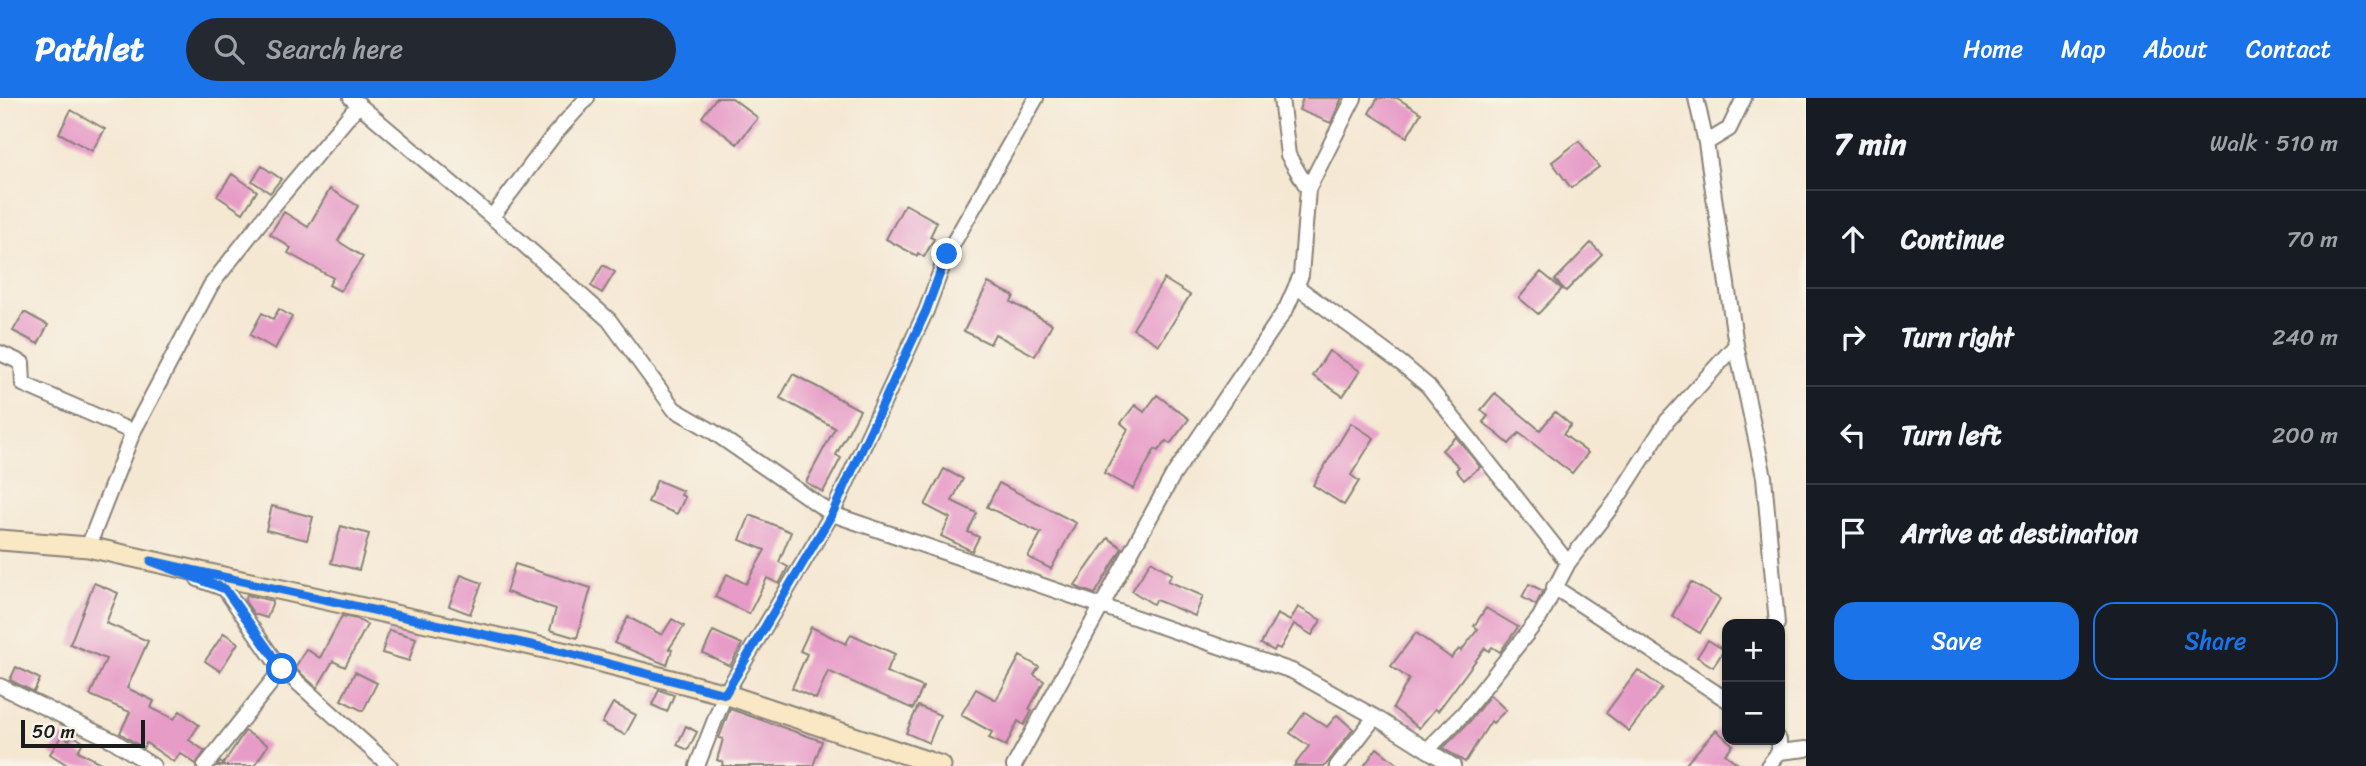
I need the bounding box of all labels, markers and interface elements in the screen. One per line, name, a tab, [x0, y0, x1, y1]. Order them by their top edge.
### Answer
search box	[186, 18, 676, 81]
text: Pathlet	[35, 20, 144, 78]
text: Search here	[266, 26, 403, 72]
text: Home	[1963, 28, 2023, 70]
text: Map	[2061, 28, 2105, 70]
text: About	[2143, 28, 2208, 70]
text: Contact	[2246, 28, 2331, 70]
icon: search	[210, 30, 248, 68]
text: 7 min	[1834, 117, 1906, 171]
text: Walk · 510 m	[2210, 123, 2338, 164]
text: Continue	[1901, 216, 2004, 262]
text: 70 m	[2287, 219, 2338, 260]
icon: ahead	[1834, 220, 1872, 258]
route end	[931, 238, 962, 269]
text: Turn right	[1901, 314, 2014, 360]
text: 240 m	[2272, 317, 2338, 358]
icon: right	[1834, 318, 1872, 356]
text: Turn left	[1901, 412, 2001, 458]
text: 200 m	[2272, 415, 2338, 456]
icon: left	[1834, 416, 1872, 454]
text: Arrive at destination	[1901, 510, 2138, 556]
icon: arrive	[1834, 514, 1872, 552]
button: Save	[1834, 602, 2079, 680]
button: Share	[2093, 602, 2338, 680]
map controls	[1722, 619, 1785, 745]
button: +	[1722, 619, 1785, 682]
route start	[266, 653, 297, 684]
button: −	[1722, 682, 1785, 745]
text: 50 m	[32, 715, 75, 748]
scale bar	[21, 717, 145, 749]

